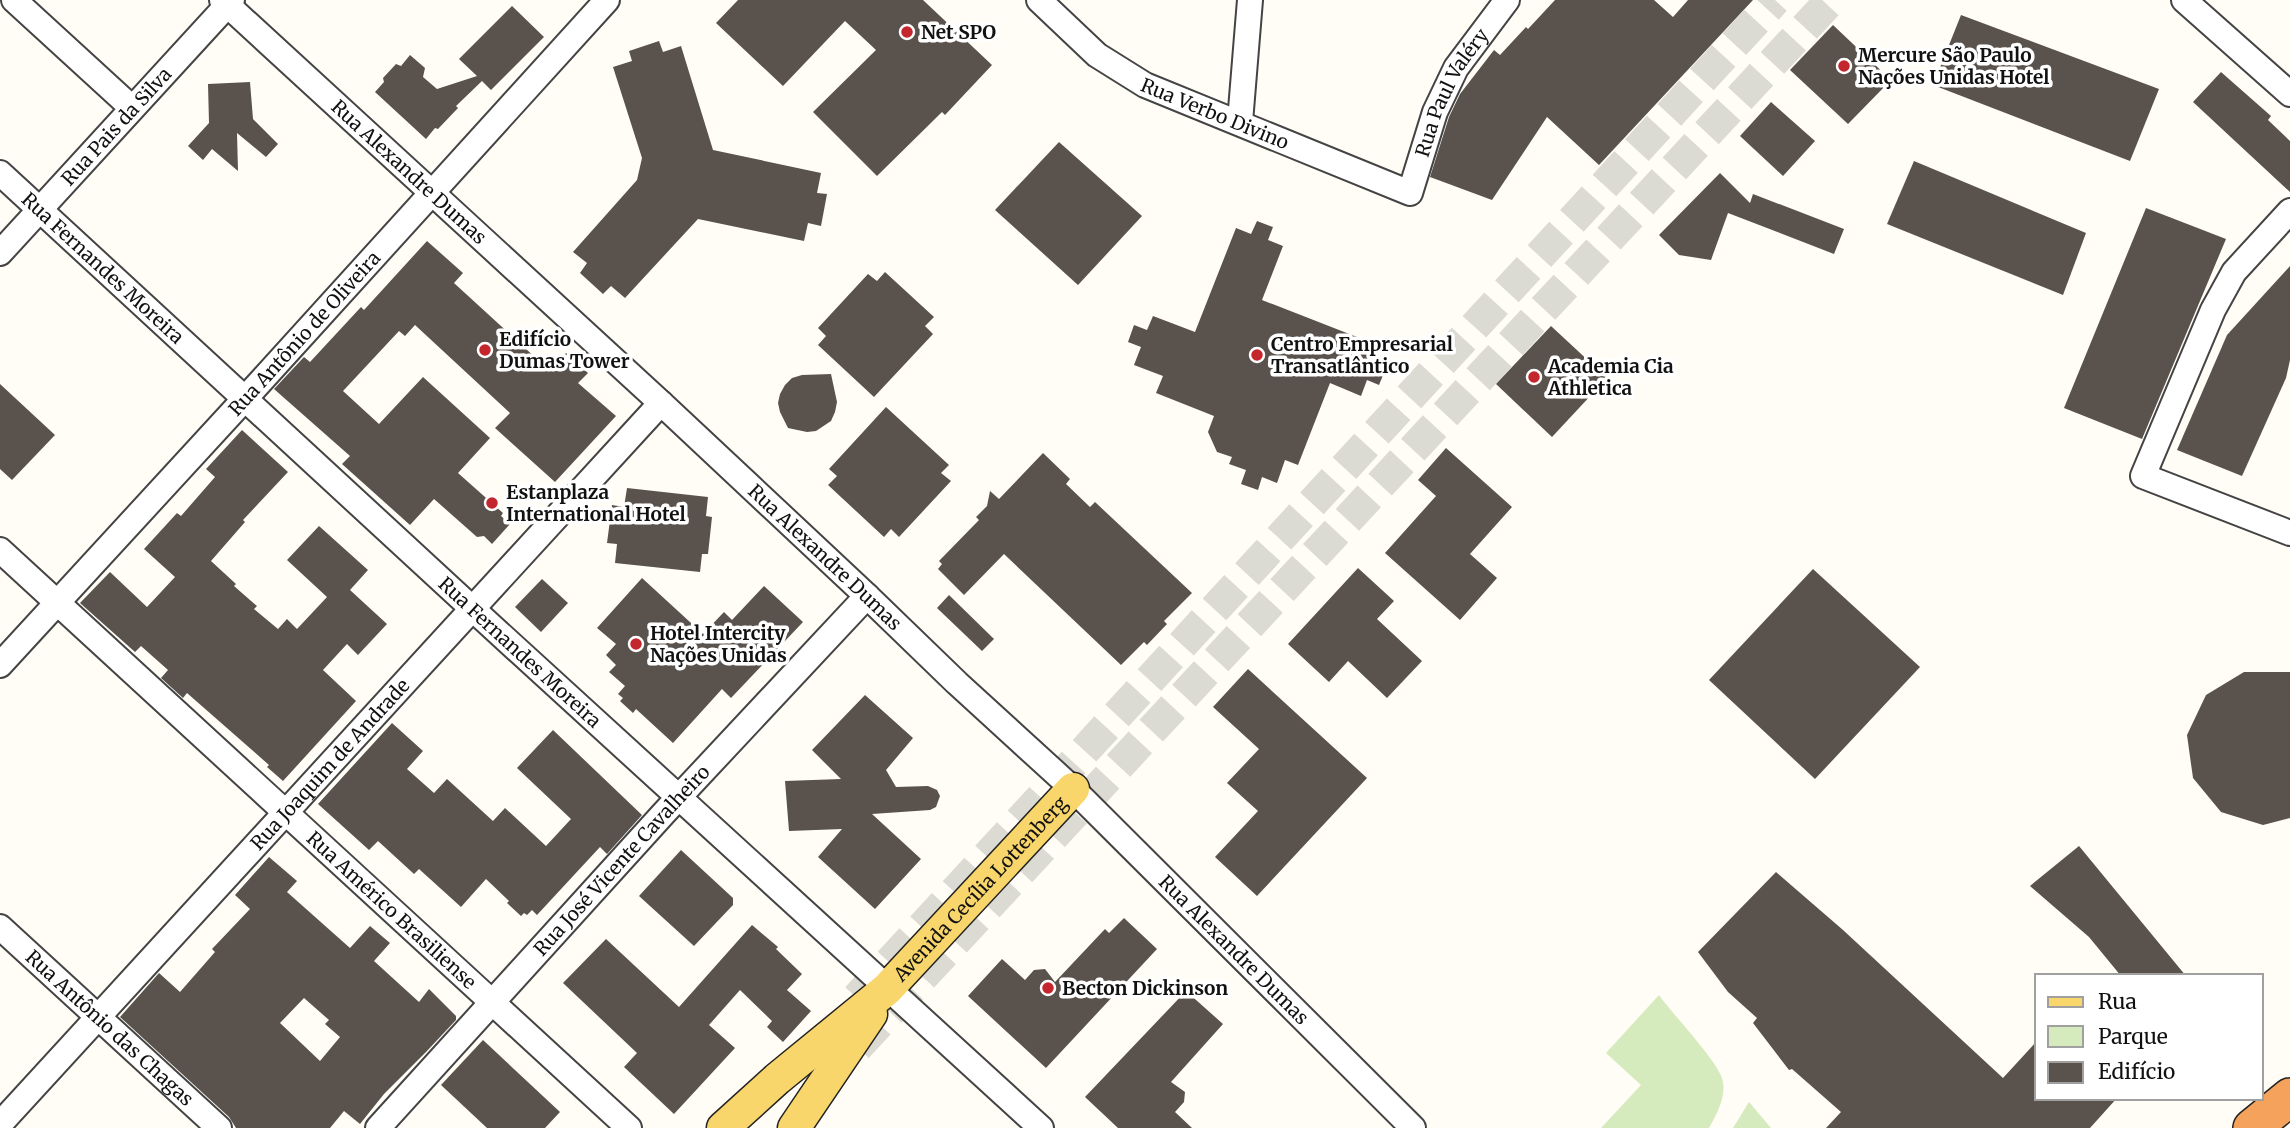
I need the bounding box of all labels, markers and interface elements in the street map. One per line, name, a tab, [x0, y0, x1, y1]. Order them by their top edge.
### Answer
place label: Net SPO	[921, 20, 996, 44]
marker: Net SPO	[899, 24, 915, 40]
street label: Rua Paul Valéry	[1410, 24, 1494, 160]
place label: Mercure São Paulo Nações Unidas Hotel	[1858, 43, 2049, 89]
marker: Mercure São Paulo Nações Unidas Hotel	[1836, 58, 1852, 74]
street label: Rua Pais da Silva	[56, 62, 176, 190]
street label: Rua Verbo Divino	[1137, 73, 1292, 154]
street label: Rua Alexandre Dumas	[327, 95, 492, 249]
street label: Rua Fernandes Moreira	[17, 187, 189, 349]
street label: Rua Antônio de Oliveira	[223, 246, 385, 421]
place label: Edifício Dumas Tower	[499, 327, 630, 373]
place label: Centro Empresarial Transatlântico	[1271, 332, 1453, 378]
marker: Edifício Dumas Tower	[477, 342, 493, 358]
marker: Centro Empresarial Transatlântico	[1249, 347, 1265, 363]
place label: Academia Cia Athletica	[1547, 354, 1674, 400]
marker: Academia Cia Athletica	[1526, 369, 1542, 385]
street label: Rua Alexandre Dumas	[743, 479, 907, 635]
place label: Estanplaza International Hotel	[506, 480, 686, 526]
marker: Estanplaza International Hotel	[484, 495, 500, 511]
street label: Rua Fernandes Moreira	[434, 572, 606, 733]
place label: Hotel Intercity Nações Unidas	[650, 621, 787, 667]
marker: Hotel Intercity Nações Unidas	[628, 636, 644, 652]
street label: Rua Joaquim de Andrade	[245, 674, 414, 855]
street label: Rua José Vicente Cavalheiro	[528, 760, 715, 961]
street label: Avenida Cecília Lottenberg	[888, 791, 1073, 987]
street label: Rua Américo Brasiliense	[302, 826, 482, 994]
street label: Rua Alexandre Dumas	[1154, 870, 1314, 1029]
street label: Rua Antônio das Chagas	[21, 945, 199, 1111]
legend	[2035, 974, 2262, 1100]
place label: Becton Dickinson	[1062, 976, 1228, 1000]
marker: Becton Dickinson	[1040, 980, 1056, 996]
text: Rua	[2098, 988, 2137, 1015]
text: Parque	[2098, 1023, 2168, 1050]
text: Edifício	[2098, 1058, 2175, 1085]

